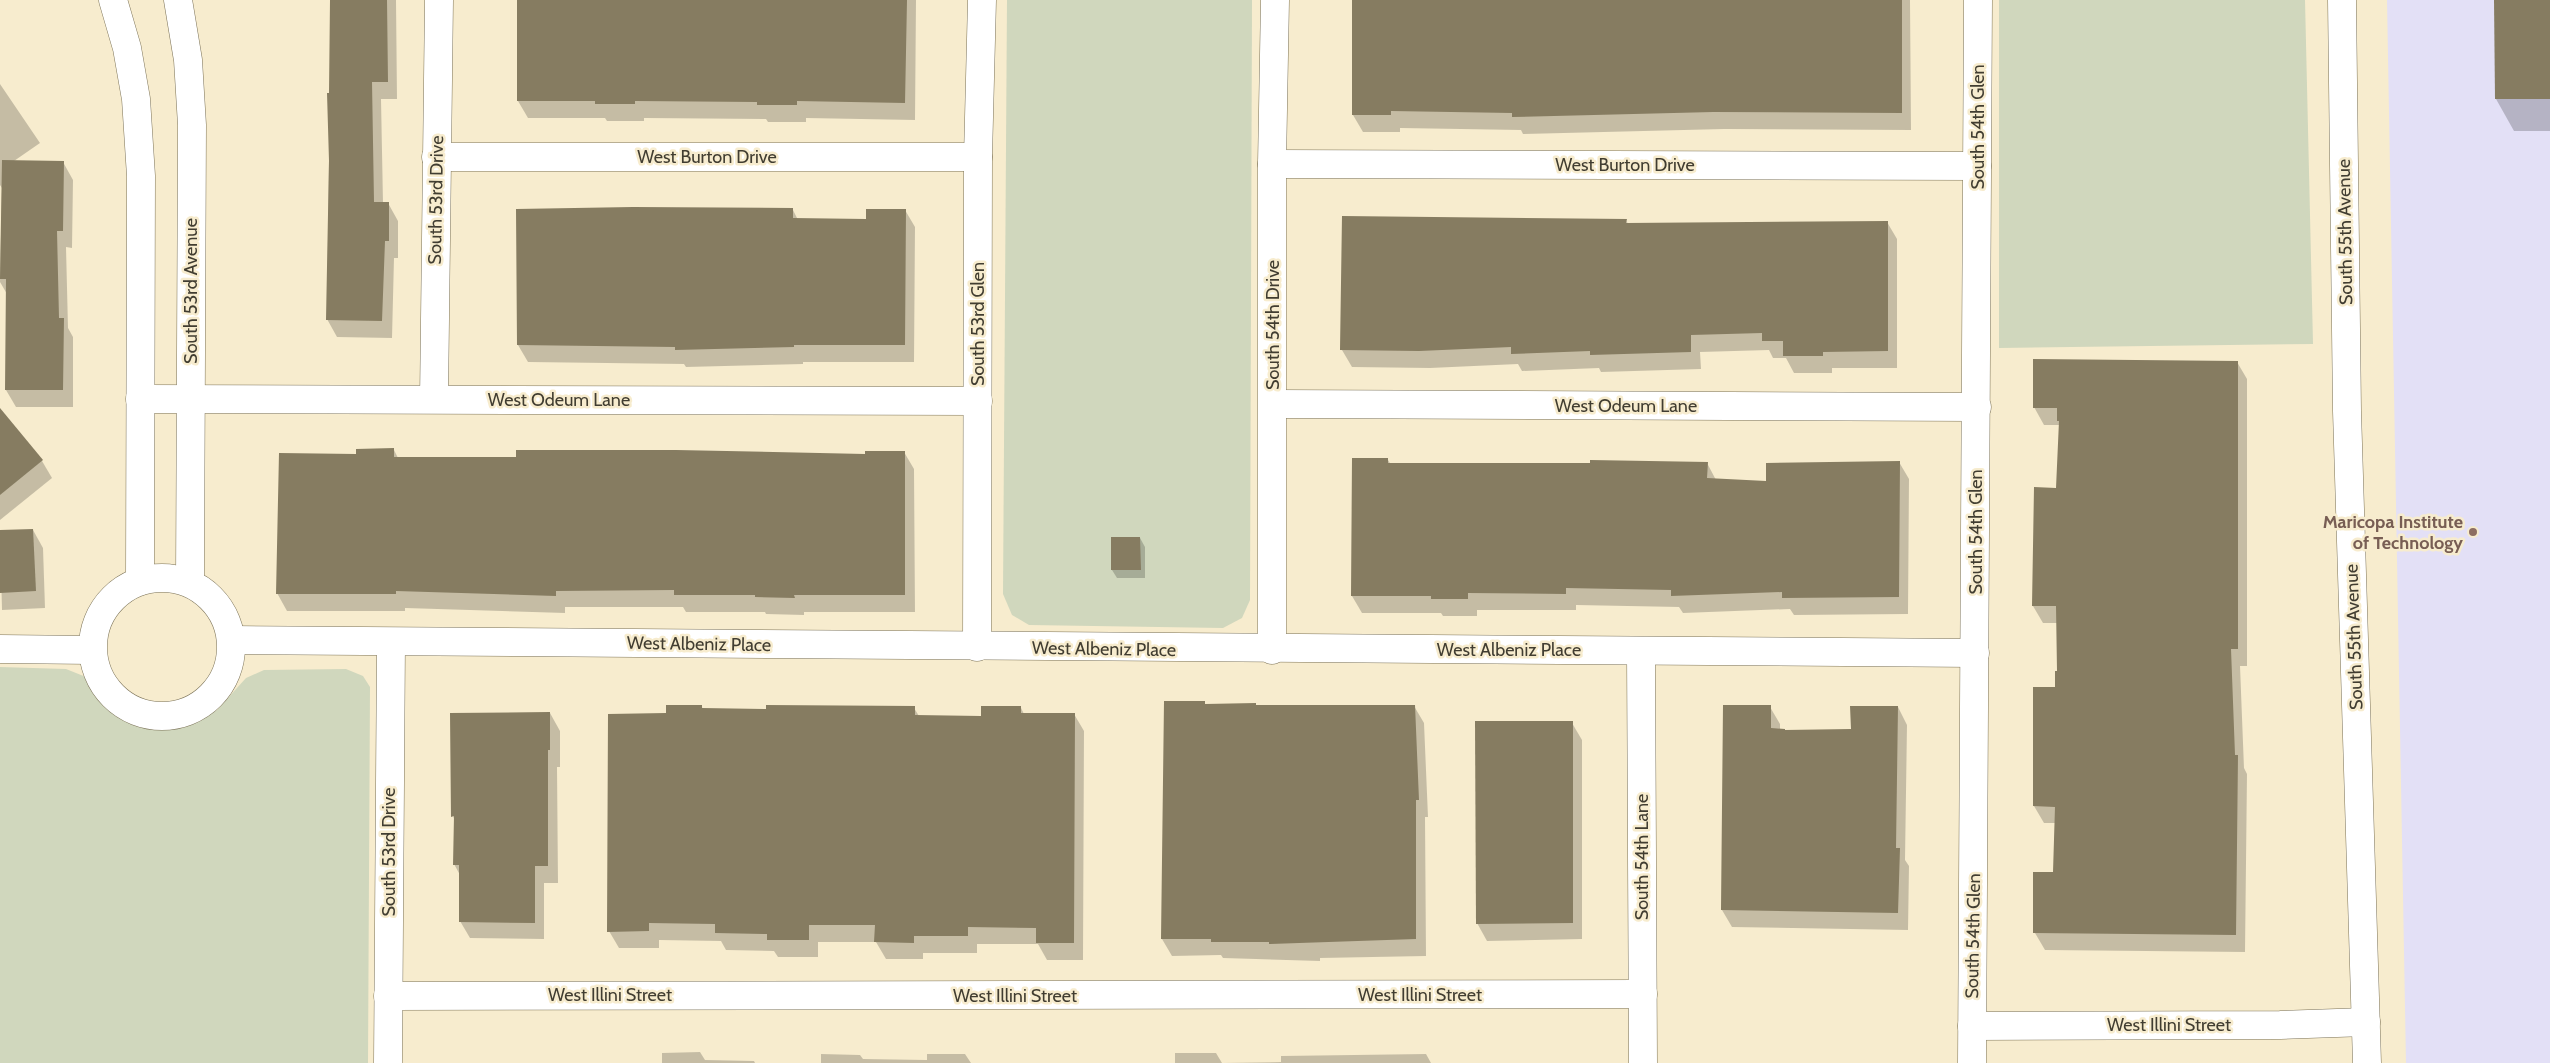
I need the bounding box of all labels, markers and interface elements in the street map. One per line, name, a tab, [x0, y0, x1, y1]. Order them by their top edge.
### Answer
street label: South 54th Glen	[1967, 64, 1989, 190]
street label: South 53rd Drive	[424, 135, 448, 265]
street label: West Burton Drive	[637, 146, 777, 168]
street label: West Burton Drive	[1555, 154, 1695, 176]
street label: South 55th Avenue	[2333, 159, 2357, 305]
street label: South 53rd Avenue	[180, 218, 202, 364]
street label: South 54th Drive	[1262, 260, 1284, 390]
street label: South 53rd Glen	[967, 262, 989, 386]
street label: West Odeum Lane	[488, 389, 630, 411]
street label: West Odeum Lane	[1555, 395, 1697, 417]
street label: South 54th Glen	[1965, 469, 1987, 595]
place label: Maricopa Institute of Technology	[2323, 511, 2463, 554]
marker: Maricopa Institute of Technology	[2467, 526, 2479, 538]
street label: South 55th Avenue	[2340, 564, 2368, 710]
street label: West Albeniz Place	[627, 632, 771, 656]
street label: West Albeniz Place	[1032, 637, 1176, 661]
street label: West Albeniz Place	[1437, 639, 1581, 661]
street label: South 53rd Drive	[378, 787, 400, 917]
street label: South 54th Lane	[1631, 794, 1653, 920]
street label: South 54th Glen	[1961, 873, 1985, 999]
street label: West Illini Street	[548, 984, 672, 1006]
street label: West Illini Street	[1358, 984, 1482, 1006]
street label: West Illini Street	[953, 985, 1077, 1007]
street label: West Illini Street	[2107, 1014, 2231, 1036]

